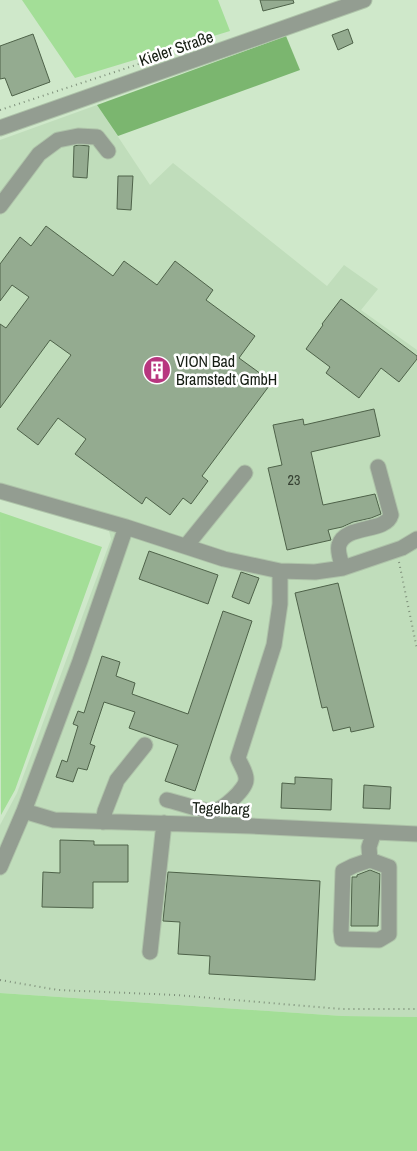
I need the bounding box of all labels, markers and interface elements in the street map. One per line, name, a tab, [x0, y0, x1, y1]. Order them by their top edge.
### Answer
street label: Kieler Straße	[136, 25, 216, 71]
place label: VION Bad Bramstedt GmbH	[176, 350, 277, 390]
building icon: VION Bad Bramstedt GmbH	[142, 355, 172, 385]
house number: 23	[288, 471, 300, 489]
street label: Tegelbarg	[192, 796, 251, 820]

